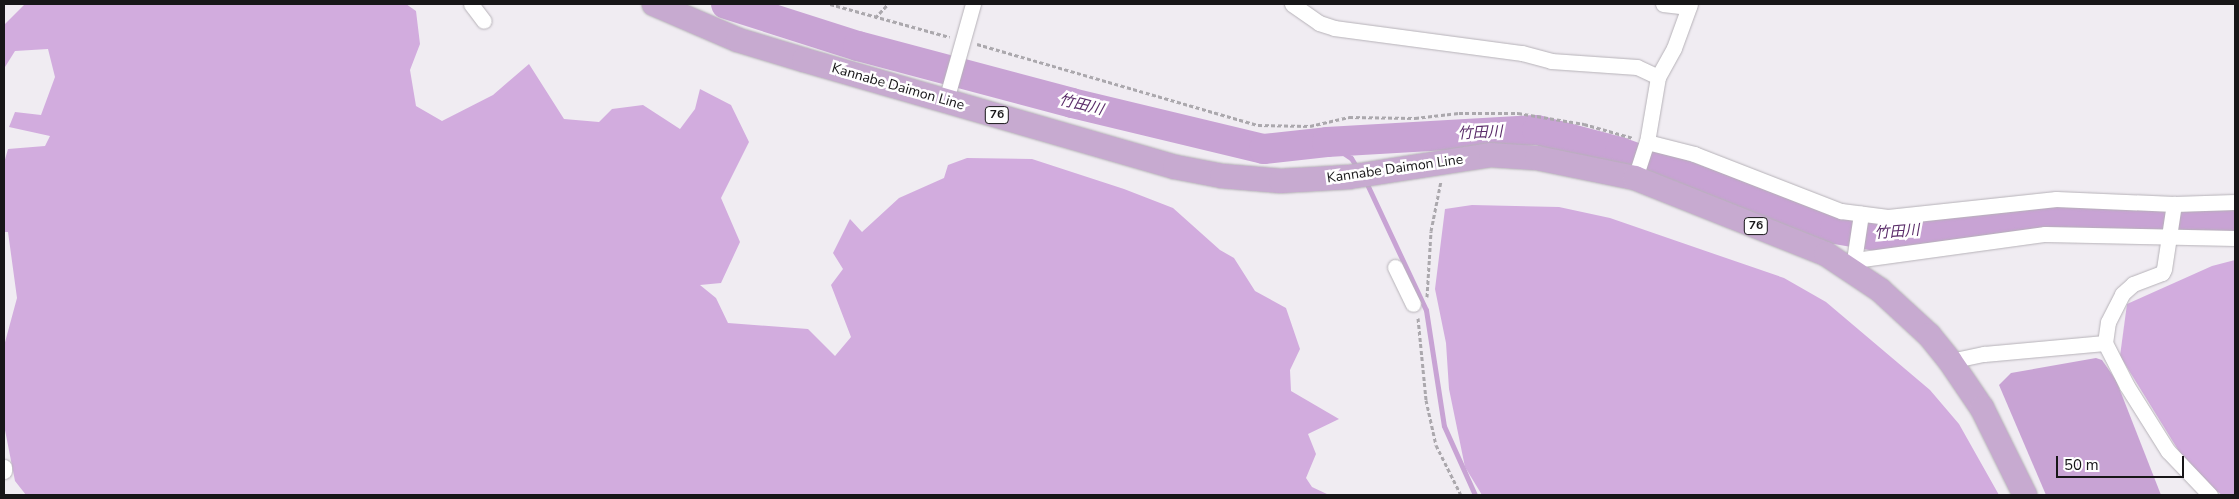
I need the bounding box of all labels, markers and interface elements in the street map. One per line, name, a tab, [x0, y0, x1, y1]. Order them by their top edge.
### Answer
street label: Kannabe Daimon Line	[830, 60, 966, 114]
water label: 竹田川	[1057, 91, 1105, 119]
road number: 76	[984, 106, 1010, 124]
water label: 竹田川	[1457, 123, 1503, 143]
street label: Kannabe Daimon Line	[1326, 151, 1464, 187]
road number: 76	[1744, 217, 1768, 236]
water label: 竹田川	[1874, 221, 1920, 243]
scale bar	[2059, 446, 2186, 478]
text: 50 m	[2064, 455, 2099, 475]

